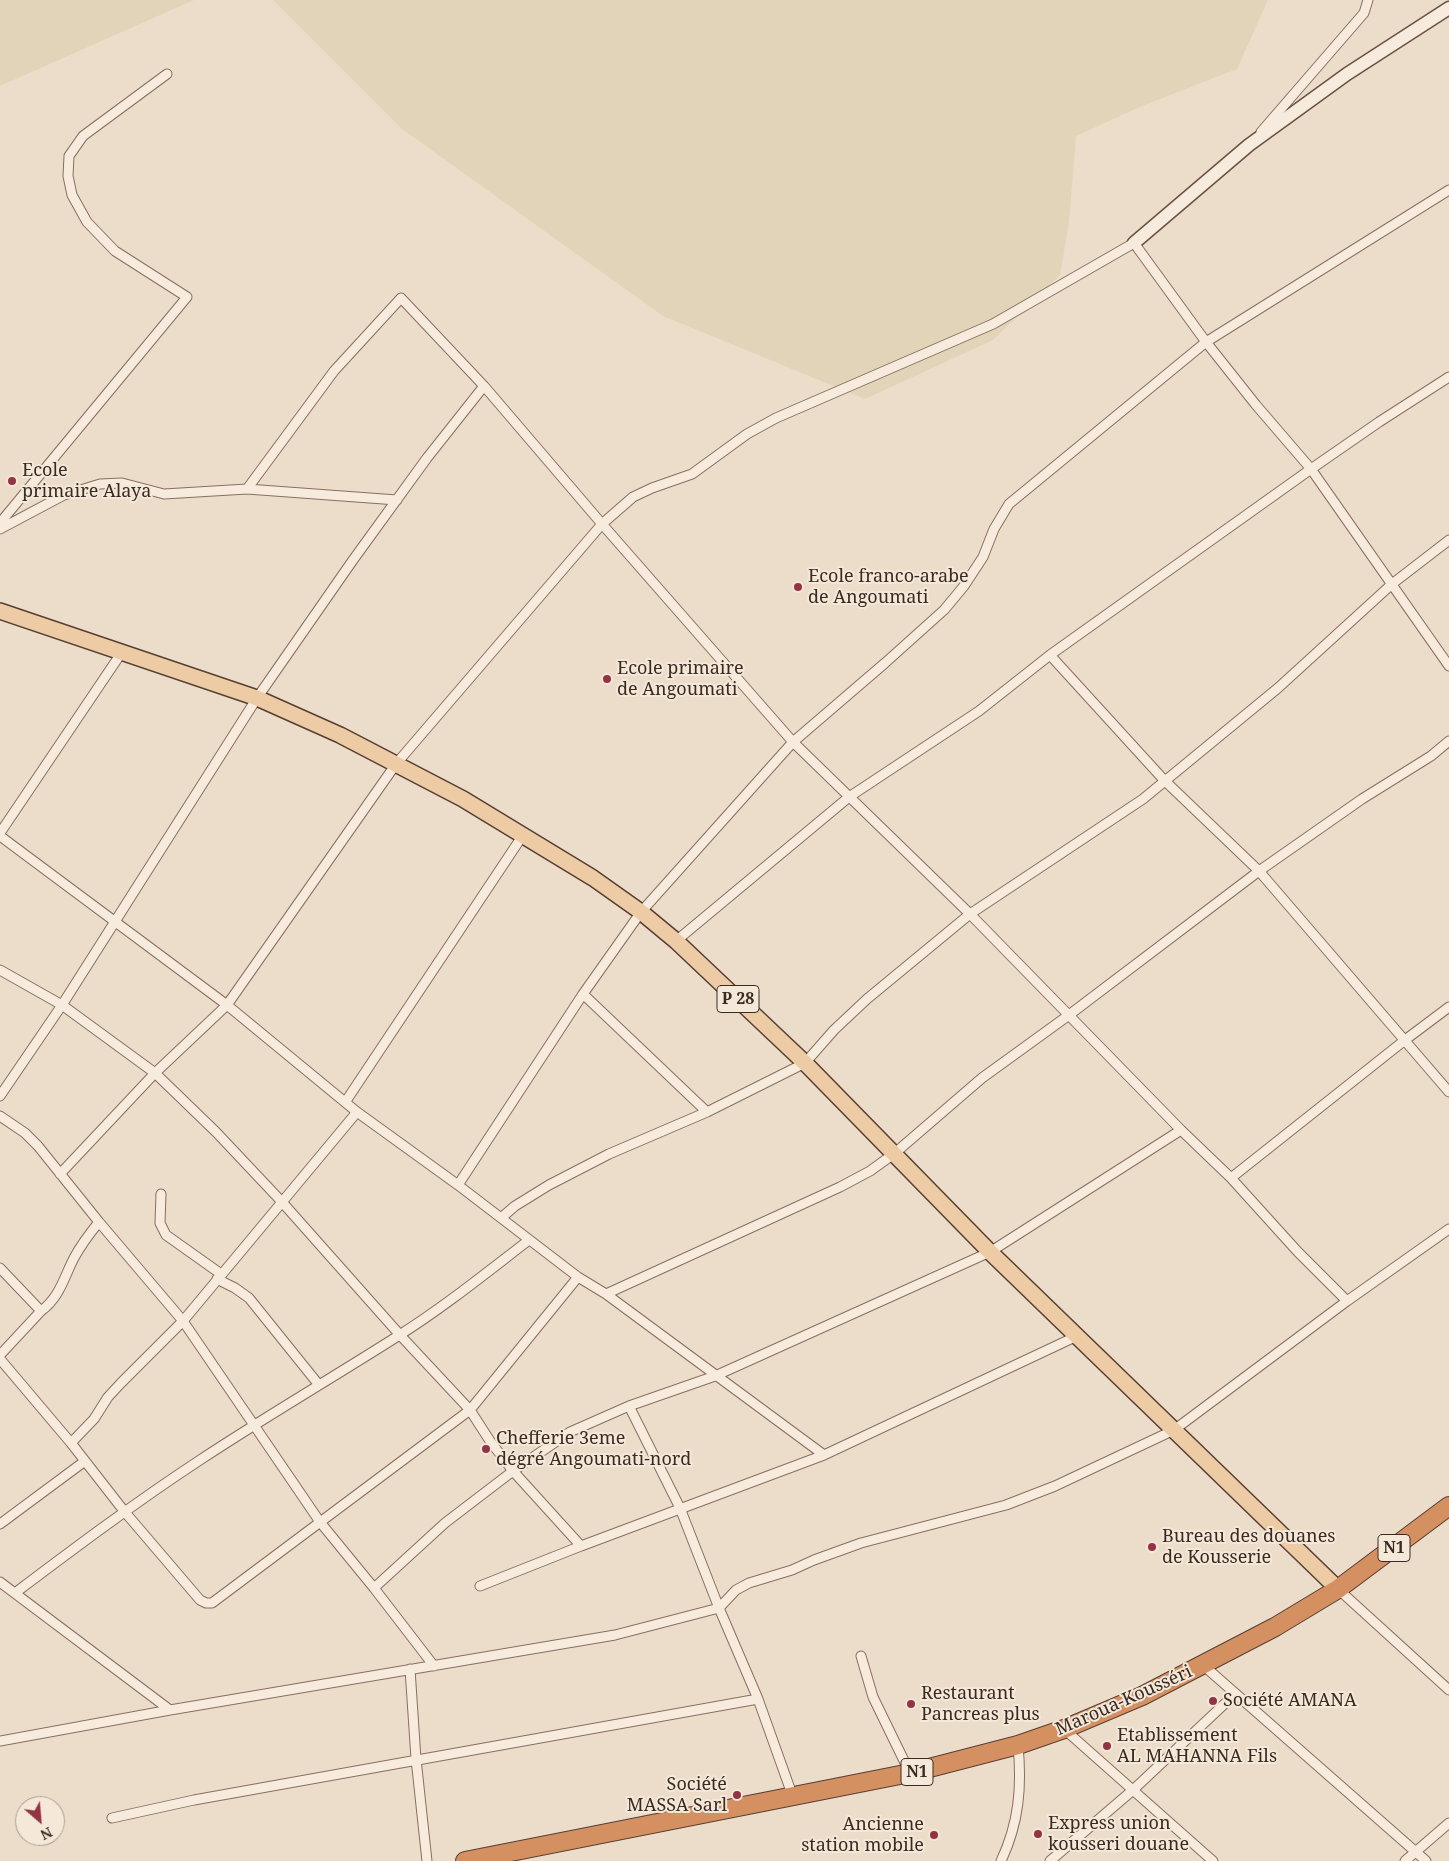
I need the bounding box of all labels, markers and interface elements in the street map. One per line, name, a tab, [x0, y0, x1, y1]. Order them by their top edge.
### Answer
place label: Ecole primaire Alaya	[22, 460, 151, 502]
marker: Ecole primaire Alaya	[6, 475, 18, 487]
place label: Ecole franco-arabe de Angoumati	[808, 566, 969, 608]
marker: Ecole franco-arabe de Angoumati	[792, 581, 804, 593]
place label: Ecole primaire de Angoumati	[617, 658, 744, 701]
marker: Ecole primaire de Angoumati	[601, 673, 613, 685]
road number: P 28	[717, 986, 759, 1012]
place label: Chefferie 3eme dégré Angoumati-nord	[496, 1428, 691, 1470]
marker: Chefferie 3eme dégré Angoumati-nord	[480, 1443, 492, 1455]
place label: Bureau des douanes de Kousserie	[1162, 1526, 1335, 1568]
road number: N1	[1378, 1535, 1410, 1562]
marker: Bureau des douanes de Kousserie	[1146, 1541, 1158, 1553]
street label: Maroua-Kousséri	[1052, 1661, 1196, 1741]
place label: Restaurant Pancreas plus	[921, 1683, 1040, 1726]
place label: Société AMANA	[1223, 1690, 1357, 1712]
marker: Société AMANA	[1207, 1695, 1219, 1707]
marker: Restaurant Pancreas plus	[905, 1698, 917, 1710]
place label: Etablissement AL MAHANNA Fils	[1117, 1725, 1277, 1768]
marker: Etablissement AL MAHANNA Fils	[1101, 1740, 1113, 1752]
road number: N1	[901, 1758, 933, 1785]
place label: Société MASSA Sarl	[627, 1774, 727, 1816]
marker: Société MASSA Sarl	[731, 1789, 743, 1801]
north arrow	[15, 1796, 65, 1846]
place label: Express union kousseri douane	[1048, 1813, 1189, 1856]
place label: Ancienne station mobile	[801, 1814, 924, 1856]
text: N	[37, 1823, 56, 1845]
marker: Express union kousseri douane	[1032, 1828, 1044, 1840]
marker: Ancienne station mobile	[928, 1829, 940, 1841]

